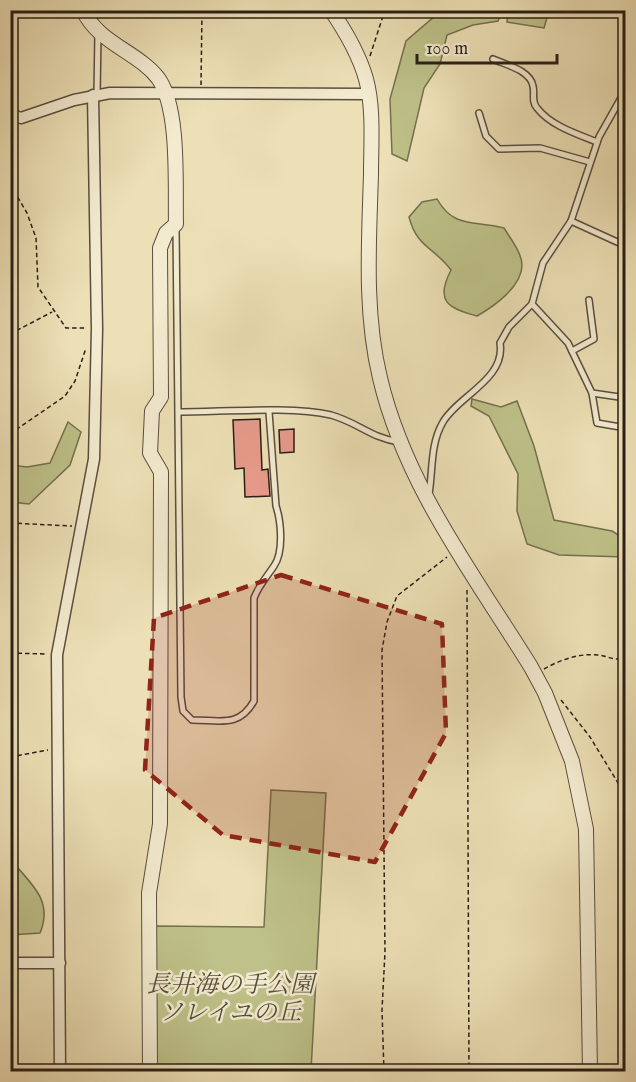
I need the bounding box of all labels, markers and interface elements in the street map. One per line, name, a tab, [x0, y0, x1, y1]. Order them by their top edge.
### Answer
scale bar	[417, 27, 556, 65]
text: 100 m	[426, 38, 468, 61]
park label: 長井海の手公園 ソレイユの丘	[146, 970, 318, 1029]

